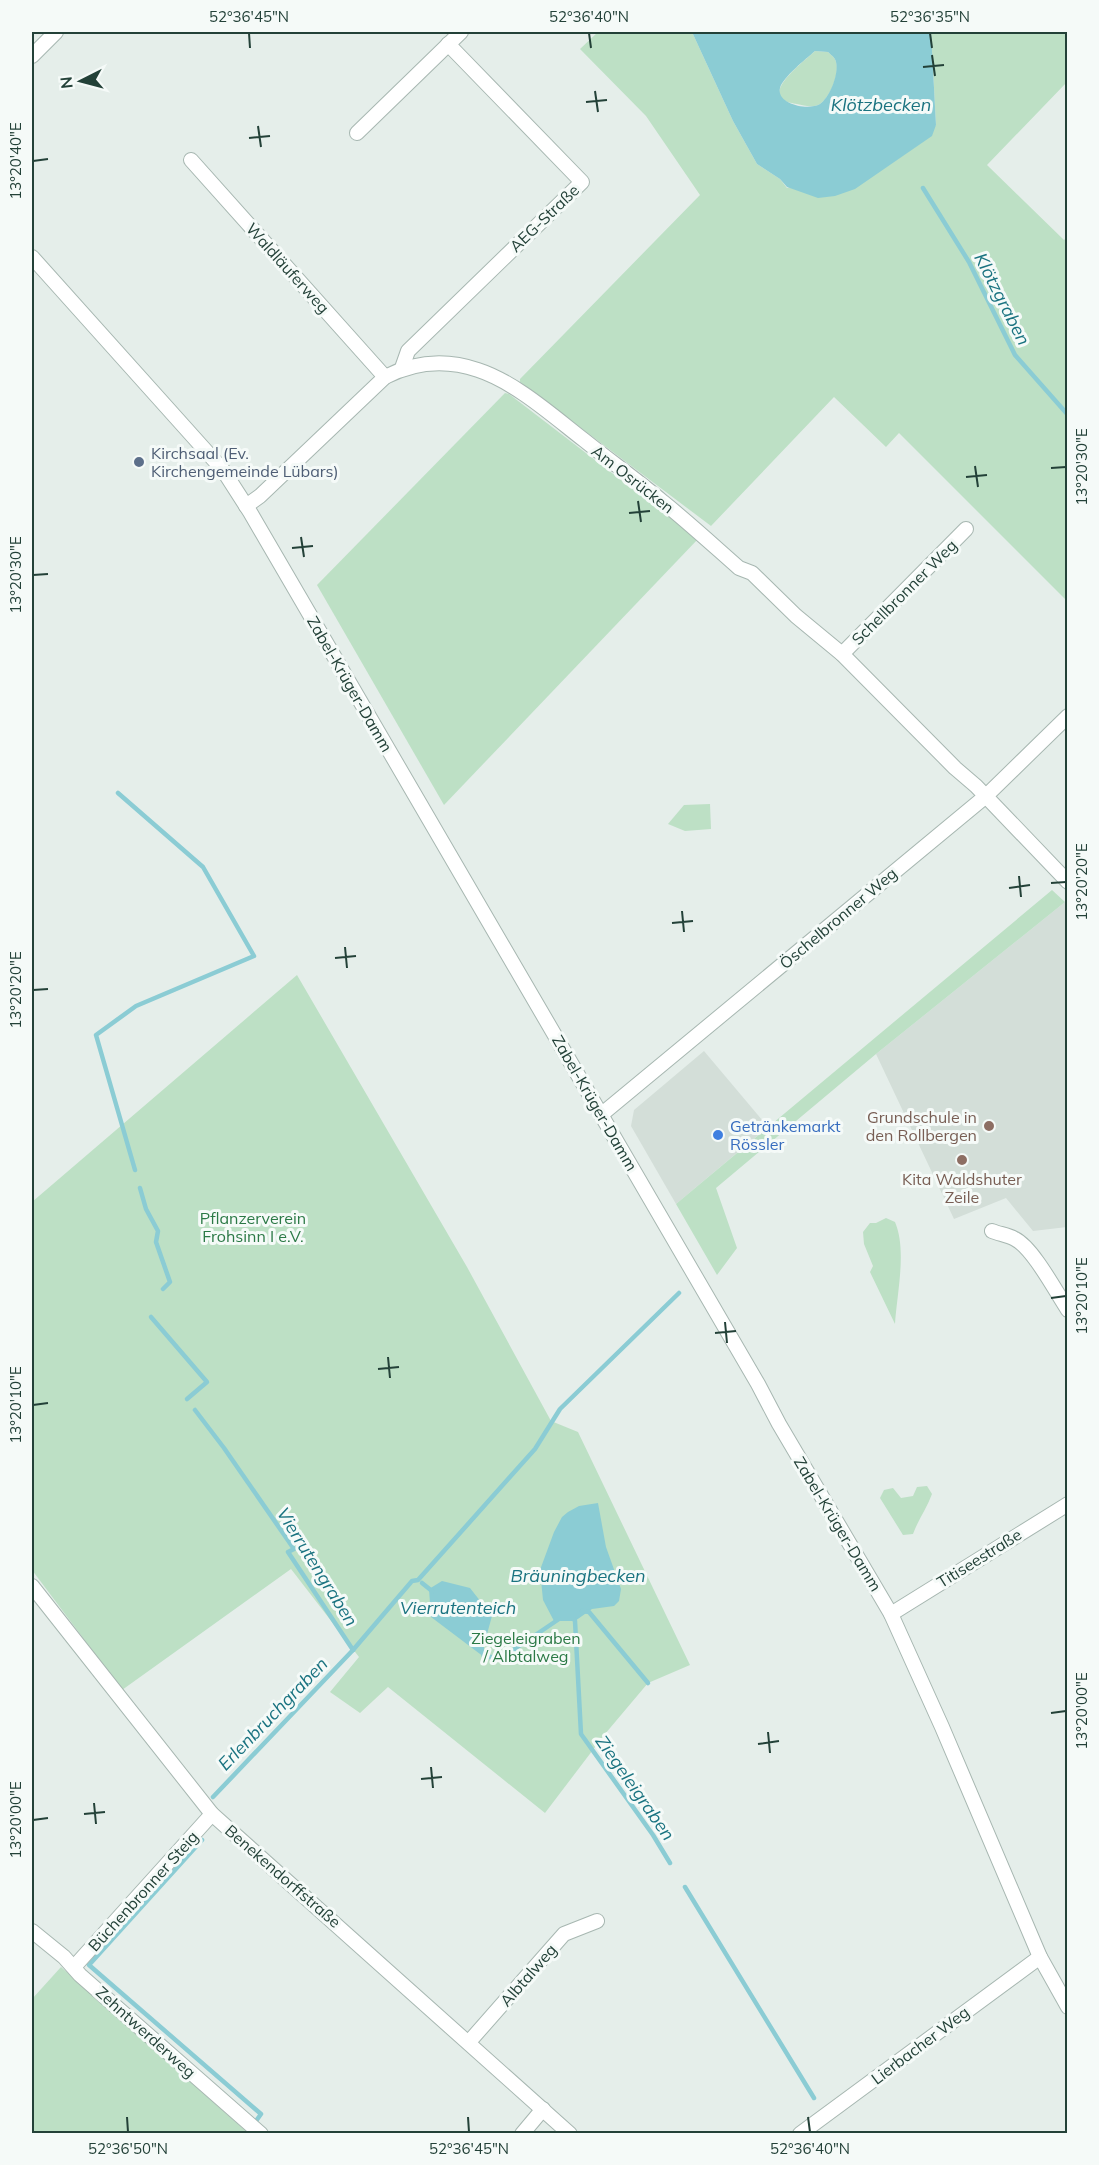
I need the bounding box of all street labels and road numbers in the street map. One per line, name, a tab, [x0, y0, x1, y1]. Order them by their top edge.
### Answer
street label: AEG-Straße	[505, 180, 583, 256]
street label: Waldläuferweg	[242, 219, 334, 317]
street label: Am Osrücken	[588, 441, 678, 517]
street label: Schellbronner Weg	[847, 535, 961, 649]
street label: Zabel-Krüger-Damm	[303, 613, 397, 755]
street label: Öschelbronner Weg	[775, 863, 901, 973]
street label: Zabel-Krüger-Damm	[548, 1032, 642, 1174]
street label: Zabel-Krüger-Damm	[790, 1453, 886, 1595]
street label: Titiseestraße	[933, 1524, 1025, 1592]
street label: Benekendorffstraße	[221, 1820, 345, 1932]
street label: Büchenbronner Steig	[84, 1827, 202, 1955]
street label: Albtalweg	[495, 1940, 561, 2010]
street label: Zehntwerderweg	[92, 1982, 200, 2082]
street label: Lierbacher Weg	[867, 2002, 973, 2088]

